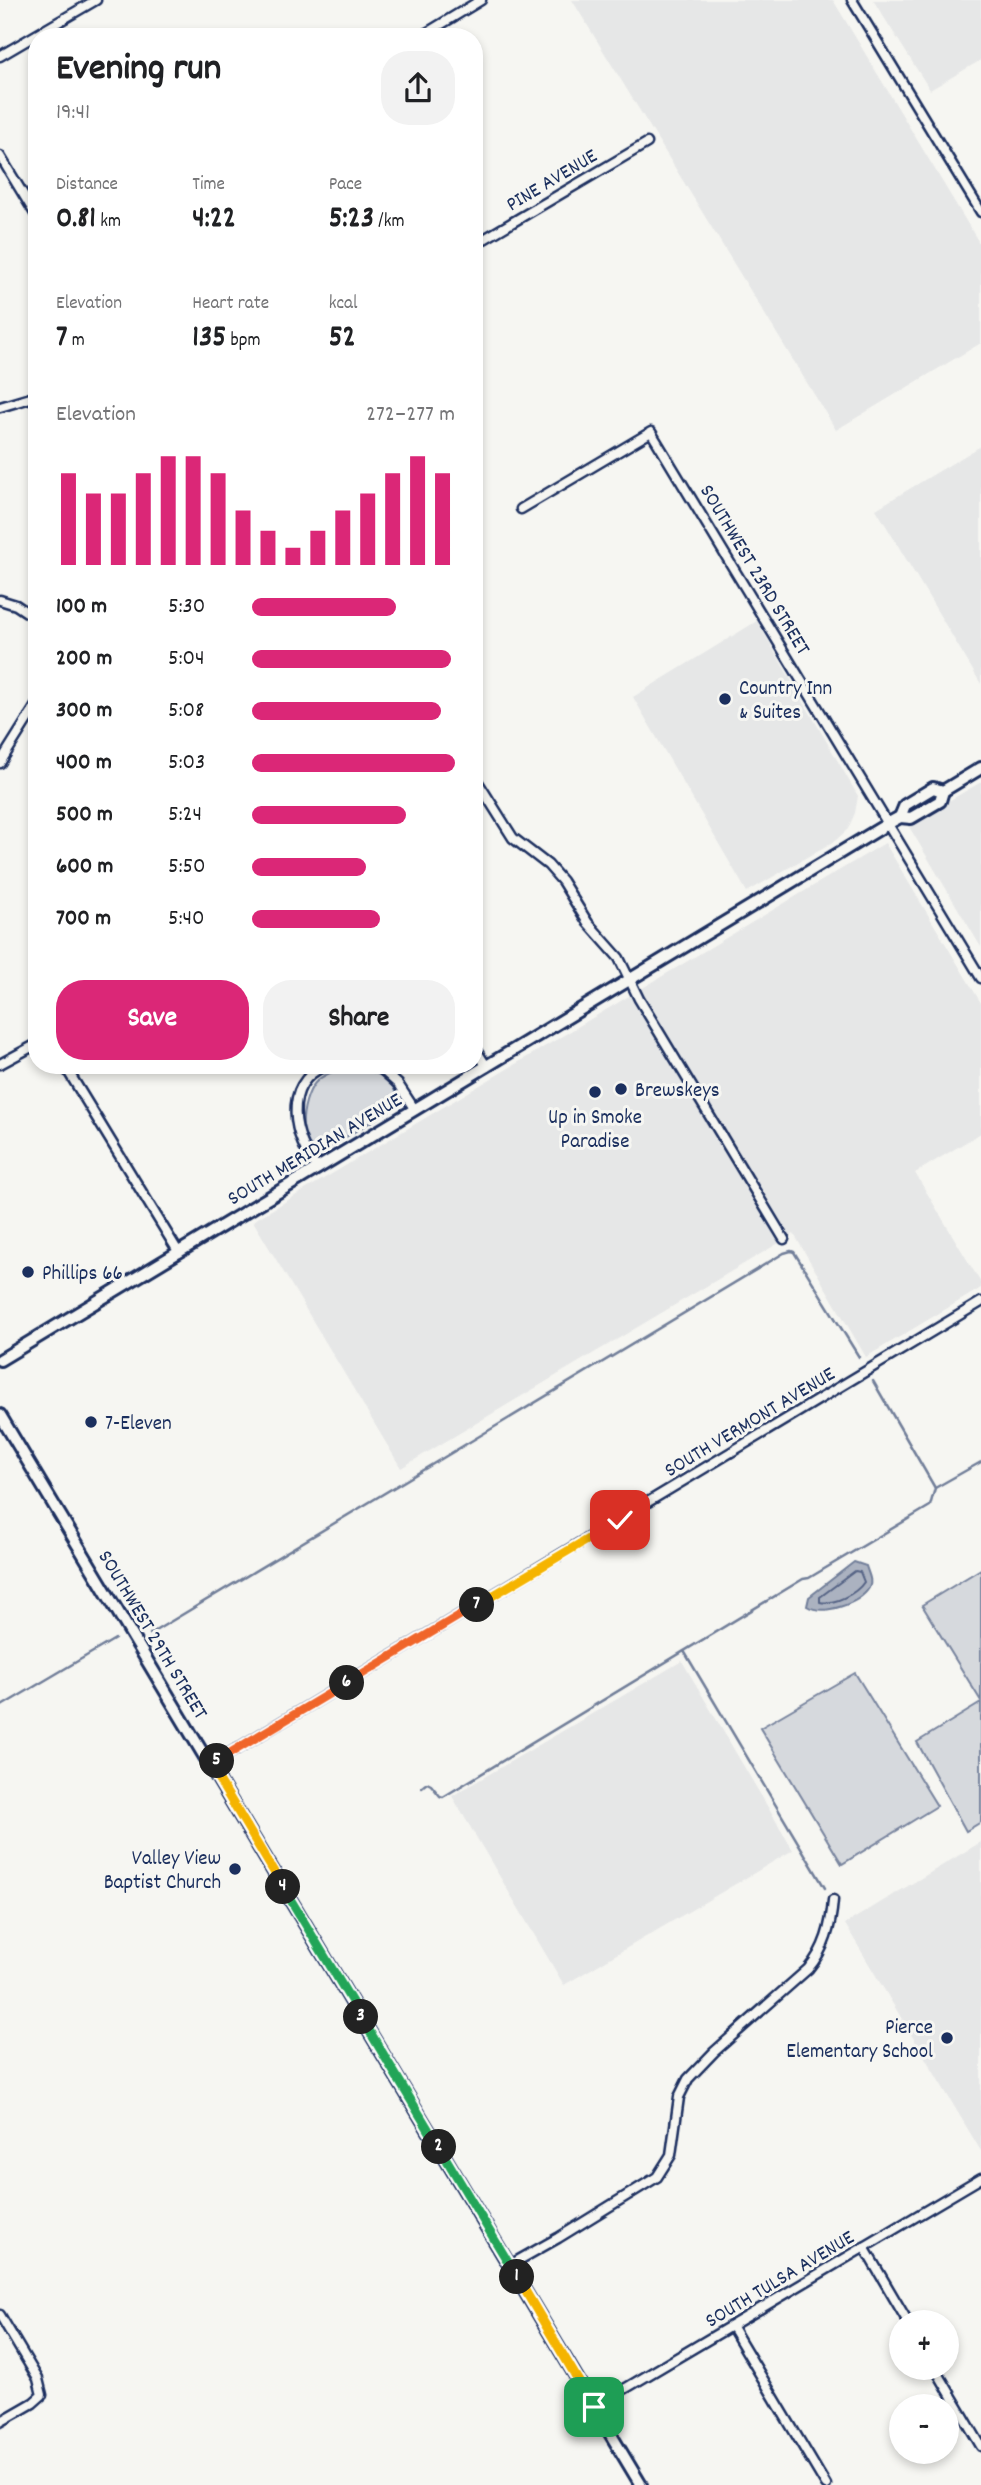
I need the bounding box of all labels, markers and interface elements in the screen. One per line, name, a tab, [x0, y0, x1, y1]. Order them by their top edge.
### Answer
text: Evening run	[56, 43, 221, 98]
button: share	[381, 51, 455, 125]
text: 19:41	[56, 97, 90, 130]
street label: PINE AVENUE	[501, 142, 604, 221]
text: Distance	[56, 172, 118, 199]
text: Time	[192, 172, 225, 199]
text: Pace	[329, 172, 362, 199]
text: 0.81	[56, 199, 96, 242]
text: 4:22	[192, 199, 236, 242]
text: 5:23	[329, 199, 374, 242]
text: km	[96, 209, 121, 236]
text: /km	[374, 209, 405, 236]
text: Elevation	[56, 291, 122, 318]
text: Heart rate	[192, 291, 269, 318]
text: kcal	[329, 291, 358, 318]
text: 7	[56, 318, 68, 361]
text: 135	[192, 318, 226, 361]
text: 52	[329, 318, 356, 361]
text: m	[68, 328, 85, 355]
text: bpm	[226, 328, 261, 355]
text: Elevation	[56, 399, 136, 432]
text: 272–277 m	[366, 399, 455, 432]
street label: SOUTHWEST 23RD STREET	[691, 480, 817, 662]
text: 100 m	[56, 591, 107, 624]
text: 5:30	[168, 591, 205, 624]
text: 200 m	[56, 643, 112, 676]
text: 5:04	[168, 643, 205, 676]
place label: Country Inn & Suites	[739, 675, 832, 729]
marker: Country Inn & Suites	[717, 691, 733, 707]
text: 300 m	[56, 695, 112, 728]
text: 5:08	[168, 695, 204, 728]
text: 400 m	[56, 747, 112, 780]
text: 5:03	[168, 747, 205, 780]
text: 500 m	[56, 799, 113, 832]
text: 5:24	[168, 799, 202, 832]
text: 600 m	[56, 851, 113, 884]
text: 5:50	[168, 851, 206, 884]
text: 700 m	[56, 903, 111, 936]
text: 5:40	[168, 903, 205, 936]
button: Save	[56, 980, 249, 1060]
button: Share	[263, 980, 455, 1060]
place label: Brewskeys	[635, 1077, 720, 1107]
marker: Brewskeys	[613, 1081, 629, 1097]
marker: Up in Smoke Paradise	[587, 1084, 603, 1100]
street label: SOUTH MERIDIAN AVENUE	[222, 1086, 409, 1215]
place label: Up in Smoke Paradise	[548, 1104, 642, 1158]
place label: Phillips 66	[42, 1260, 123, 1290]
marker: Phillips 66	[20, 1264, 36, 1280]
street label: SOUTH VERMONT AVENUE	[660, 1360, 842, 1486]
place label: 7-Eleven	[105, 1410, 172, 1440]
marker: 7-Eleven	[83, 1414, 99, 1430]
pin	[590, 1490, 650, 1550]
icon: check	[601, 1501, 639, 1539]
street label: SOUTHWEST 29TH STREET	[89, 1545, 214, 1726]
pin: 7	[460, 1588, 494, 1622]
text: 7	[473, 1591, 480, 1618]
pin: 6	[330, 1666, 364, 1700]
text: 6	[342, 1669, 351, 1696]
pin: 5	[200, 1744, 234, 1778]
text: 5	[212, 1747, 221, 1774]
place label: Valley View Baptist Church	[104, 1845, 221, 1899]
marker: Valley View Baptist Church	[227, 1861, 243, 1877]
pin: 4	[266, 1870, 300, 1904]
text: 4	[279, 1873, 286, 1900]
pin: 3	[344, 2000, 378, 2035]
text: 3	[356, 2003, 365, 2030]
place label: Pierce Elementary School	[786, 2014, 933, 2068]
marker: Pierce Elementary School	[939, 2030, 955, 2046]
pin: 2	[422, 2130, 457, 2164]
text: 2	[434, 2133, 443, 2160]
street label: SOUTH TULSA AVENUE	[700, 2224, 861, 2337]
pin: 1	[500, 2260, 534, 2294]
text: 1	[514, 2263, 519, 2290]
map controls	[889, 2310, 959, 2464]
button: +	[889, 2310, 959, 2380]
pin	[564, 2377, 624, 2437]
icon: arrive	[575, 2388, 613, 2426]
button: −	[889, 2394, 959, 2464]

